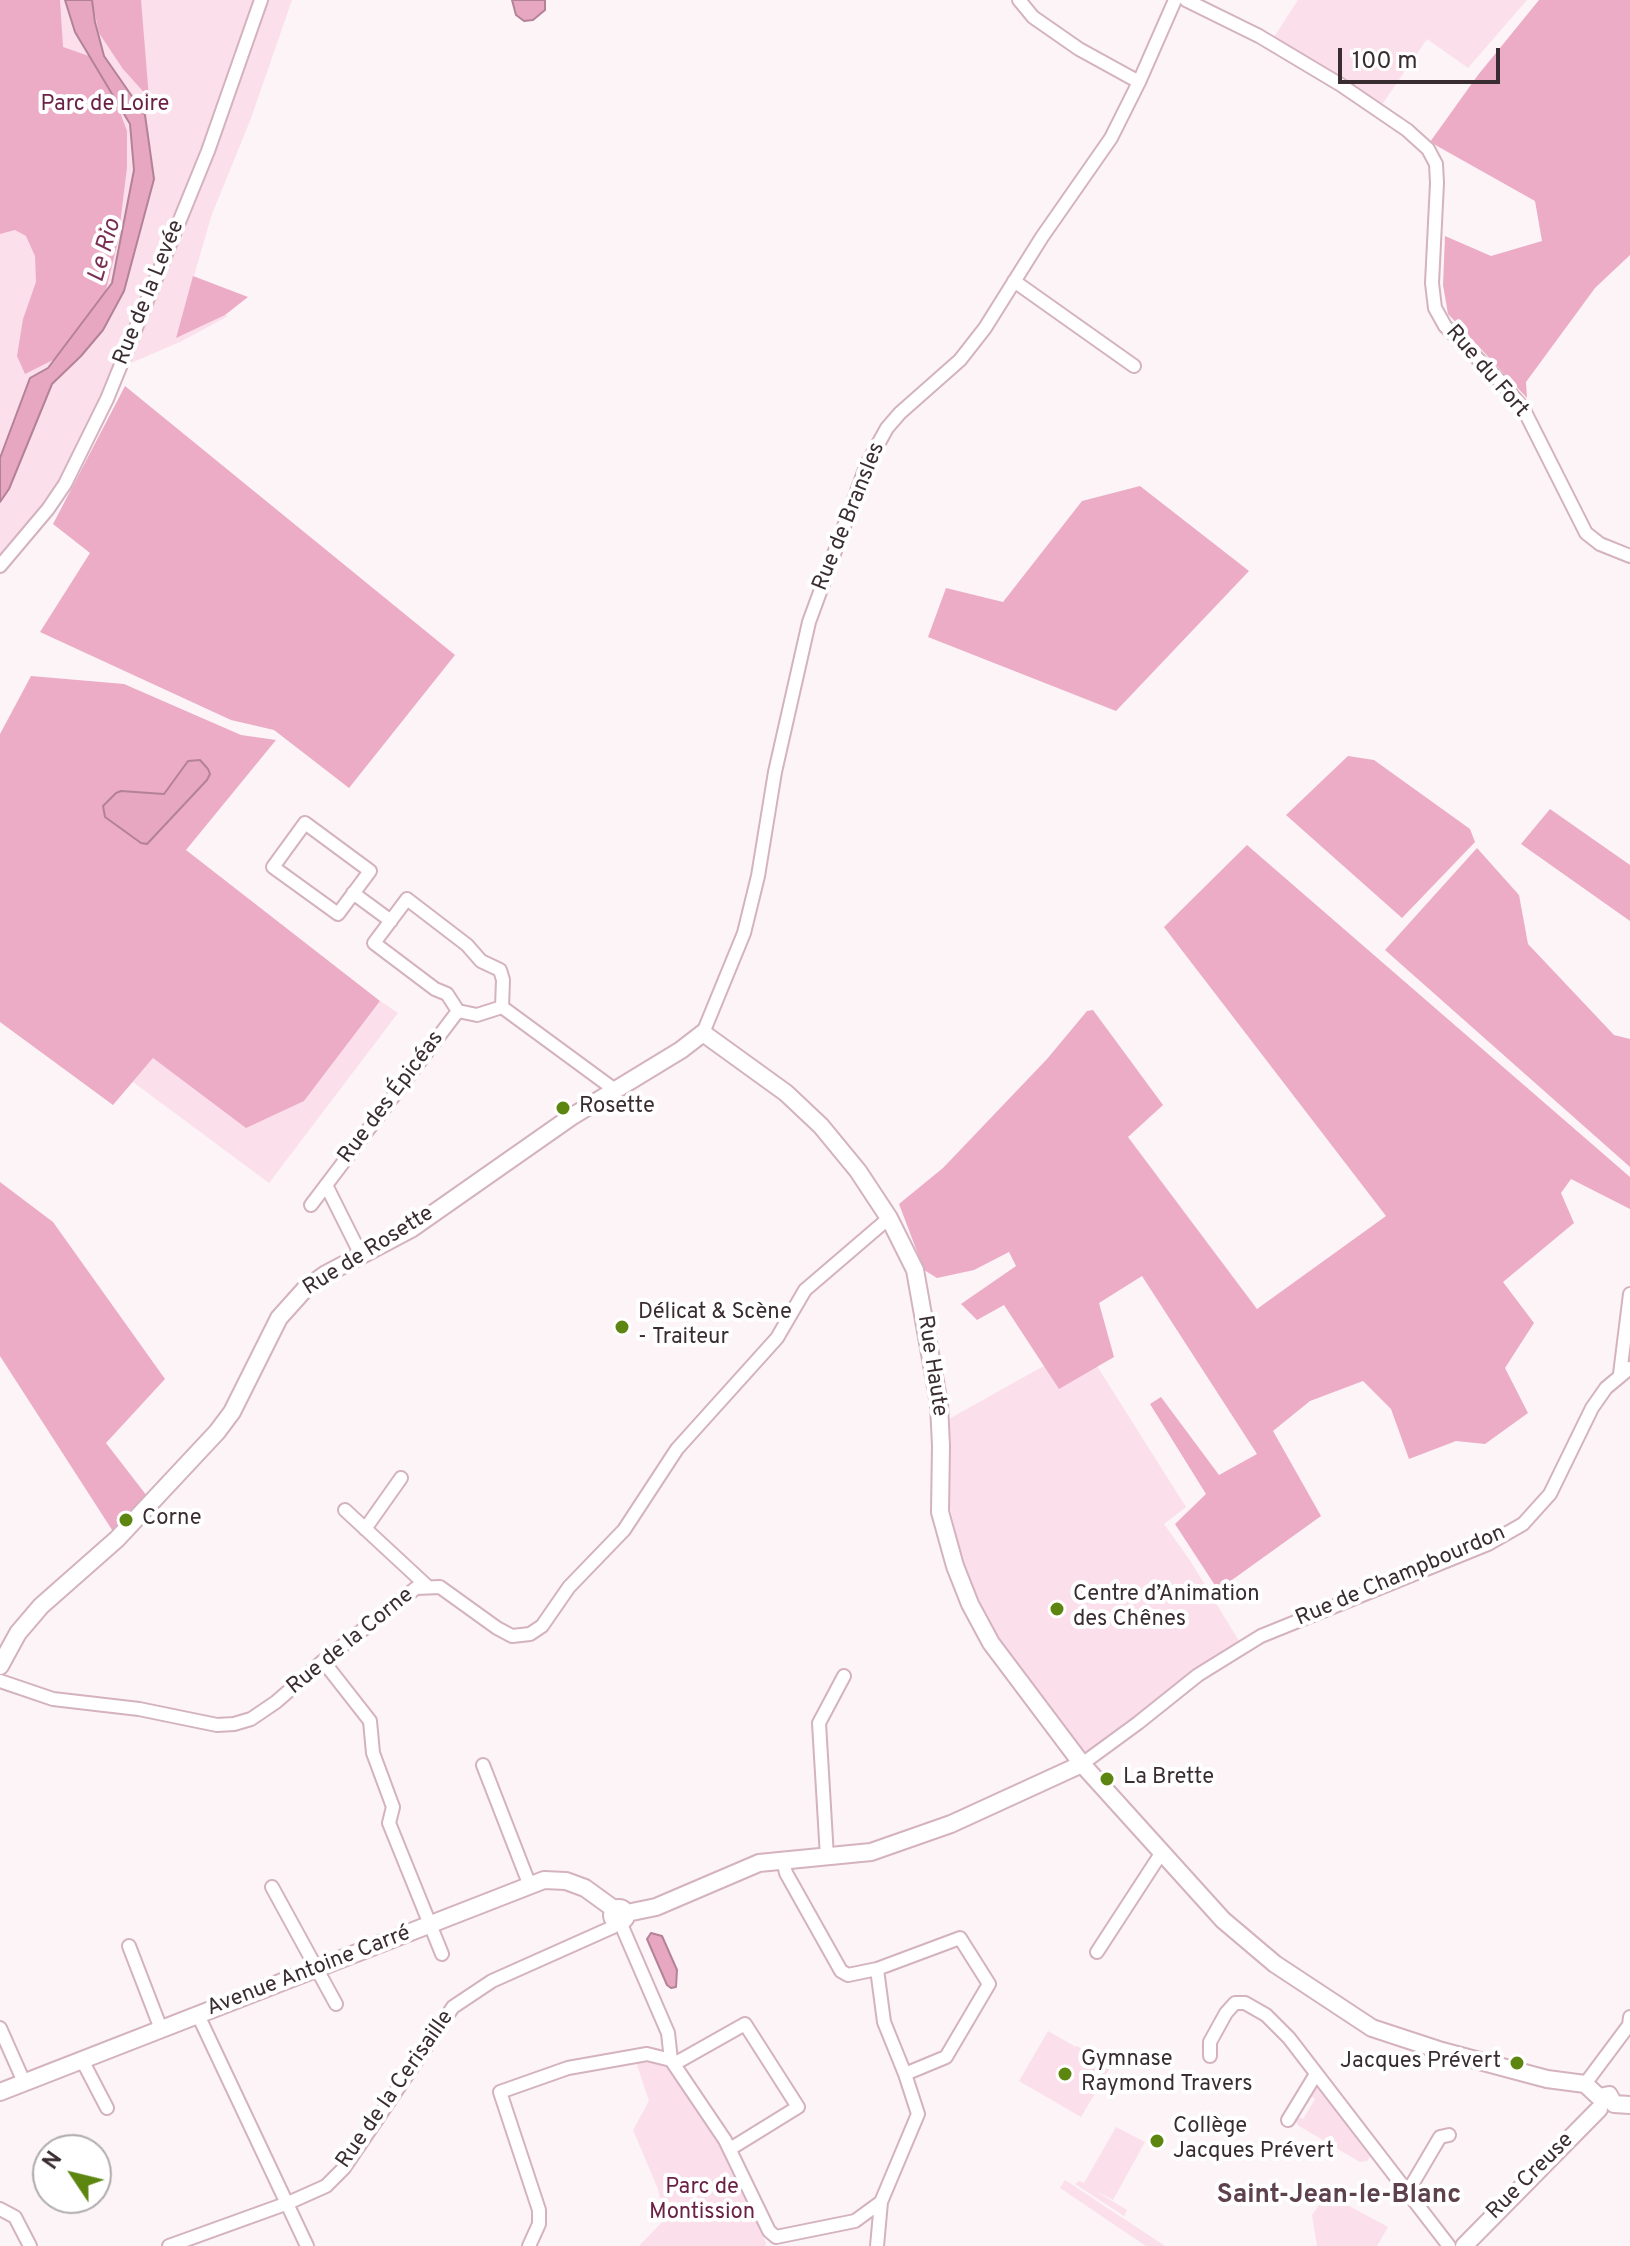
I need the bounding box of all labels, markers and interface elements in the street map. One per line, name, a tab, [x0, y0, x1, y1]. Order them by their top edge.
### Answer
scale bar	[1342, 32, 1504, 82]
text: 100 m	[1352, 47, 1418, 77]
park label: Parc de Loire	[41, 93, 169, 119]
water label: Le Rio	[83, 216, 129, 286]
street label: Rue de la Levée	[109, 217, 191, 369]
street label: Rue du Fort	[1439, 321, 1533, 423]
street label: Rue de Bransles	[808, 439, 892, 595]
street label: Rue des Épicéas	[334, 1027, 450, 1169]
place label: Rosette	[579, 1095, 655, 1121]
marker: Rosette	[554, 1099, 572, 1117]
street label: Rue de Rosette	[299, 1201, 439, 1303]
place label: Délicat & Scène - Traiteur	[638, 1301, 792, 1352]
street label: Rue Haute	[910, 1313, 952, 1419]
marker: Délicat & Scène - Traiteur	[613, 1318, 631, 1336]
place label: Corne	[142, 1507, 202, 1533]
marker: Corne	[117, 1511, 135, 1529]
street label: Rue de Champbourdon	[1292, 1521, 1510, 1633]
street label: Rue de la Corne	[282, 1583, 420, 1701]
place label: Centre d’Animation des Chênes	[1073, 1583, 1260, 1634]
marker: Centre d’Animation des Chênes	[1048, 1600, 1066, 1618]
place label: La Brette	[1123, 1766, 1214, 1792]
marker: La Brette	[1098, 1770, 1116, 1788]
street label: Avenue Antoine Carré	[204, 1921, 414, 2023]
street label: Rue de la Cerisaille	[332, 2006, 460, 2174]
place label: Gymnase Raymond Travers	[1081, 2048, 1253, 2100]
place label: Jacques Prévert	[1340, 2050, 1501, 2076]
marker: Jacques Prévert	[1508, 2054, 1526, 2072]
marker: Gymnase Raymond Travers	[1056, 2065, 1074, 2083]
place label: Collège Jacques Prévert	[1173, 2115, 1334, 2166]
street label: Rue Creuse	[1482, 2128, 1580, 2226]
marker: Collège Jacques Prévert	[1148, 2132, 1166, 2150]
north arrow	[32, 2134, 112, 2214]
text: N	[38, 2147, 69, 2175]
park label: Parc de Montission	[649, 2176, 755, 2228]
district label: Saint-Jean-le-Blanc	[1217, 2181, 1461, 2213]

